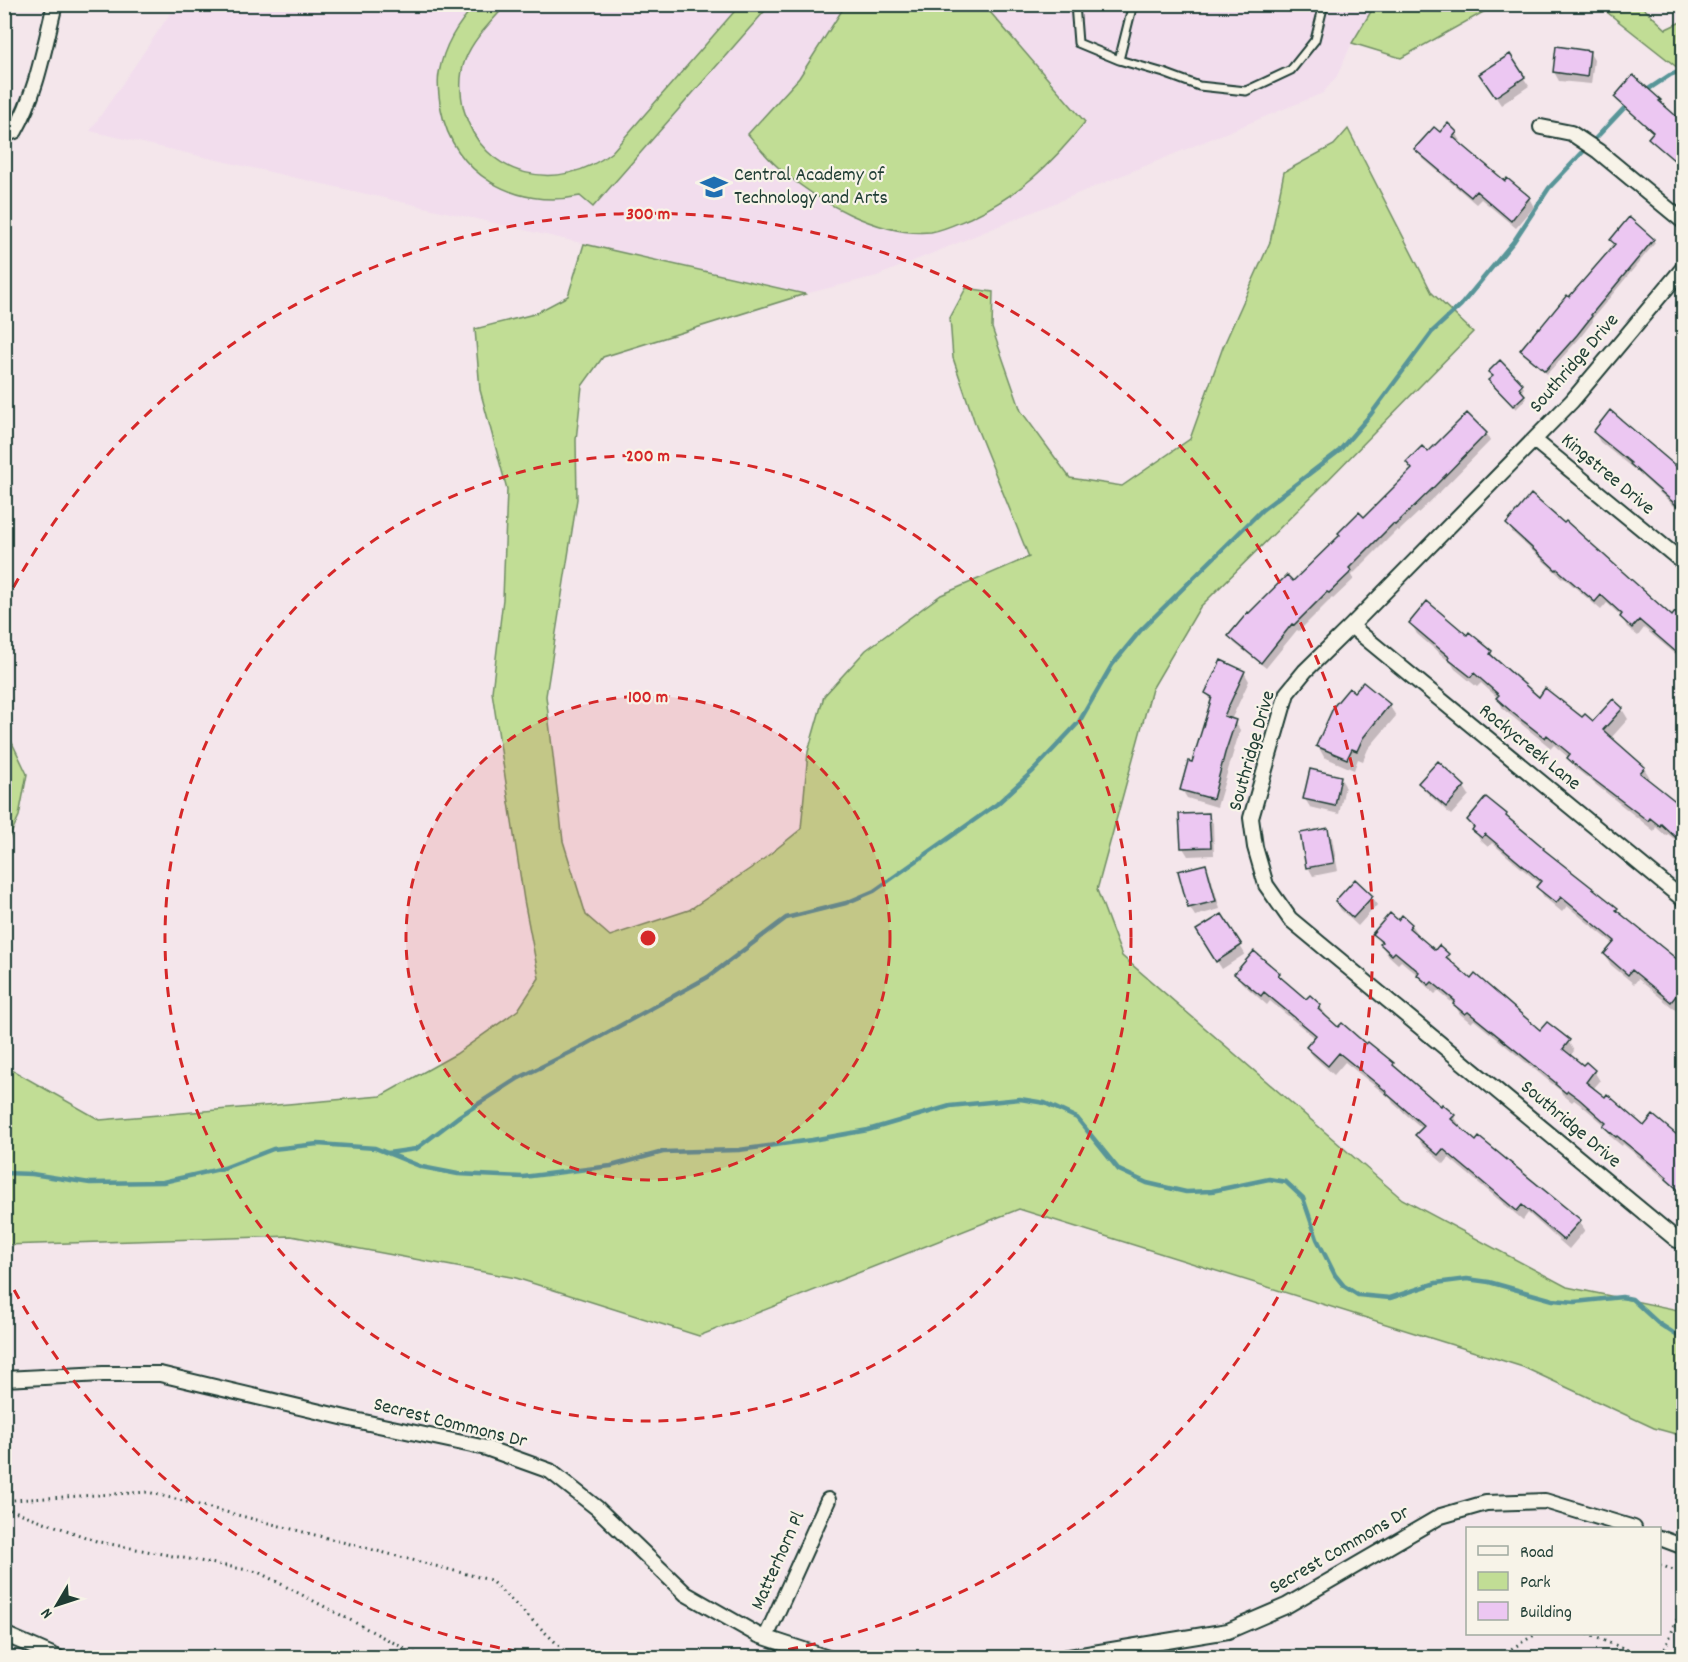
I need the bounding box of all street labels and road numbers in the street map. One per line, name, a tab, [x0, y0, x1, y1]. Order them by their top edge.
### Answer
street label: Southridge Drive	[1524, 308, 1626, 420]
street label: Kingstree Drive	[1554, 427, 1660, 523]
street label: Southridge Drive	[1222, 687, 1284, 814]
street label: Rockycreek Lane	[1472, 698, 1586, 798]
street label: Southridge Drive	[1513, 1074, 1627, 1176]
street label: Secrest Commons Dr	[370, 1391, 530, 1457]
street label: Secrest Commons Dr	[1265, 1499, 1416, 1602]
street label: Matterhorn Pl	[745, 1507, 813, 1615]

